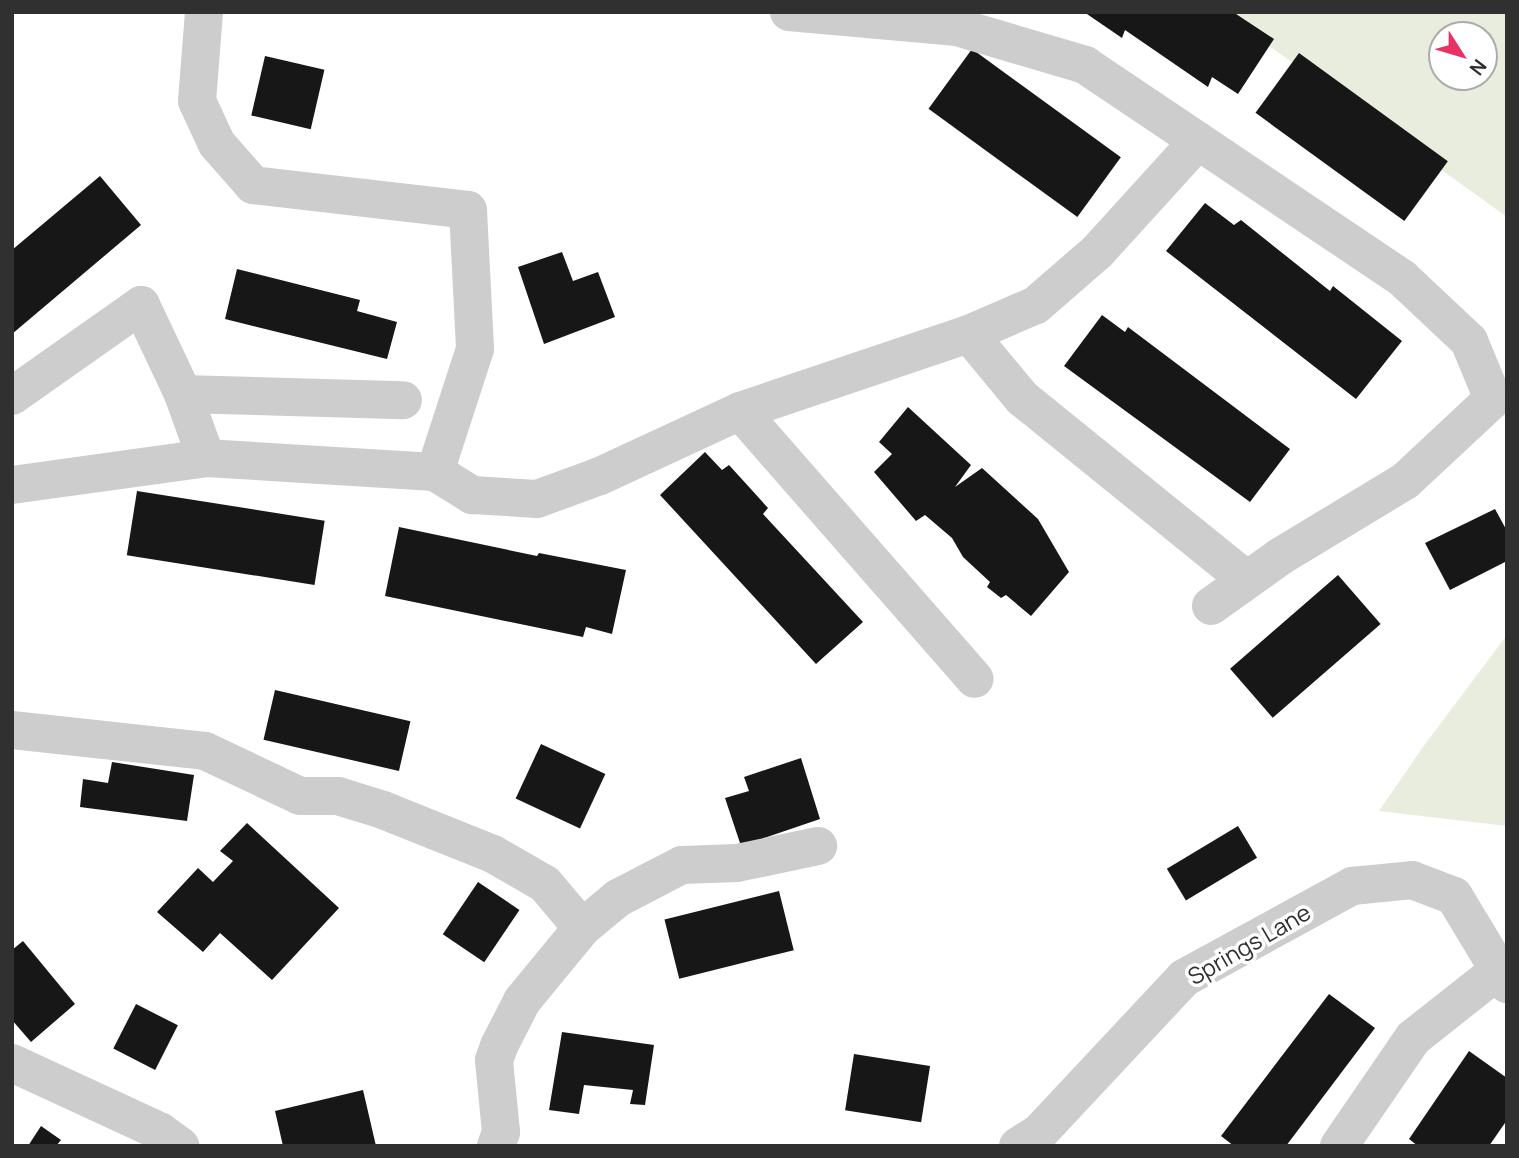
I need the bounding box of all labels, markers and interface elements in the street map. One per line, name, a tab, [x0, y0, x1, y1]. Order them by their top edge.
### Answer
north arrow	[1428, 21, 1498, 91]
text: N	[1464, 54, 1493, 81]
street label: Springs Lane	[1183, 898, 1315, 990]

